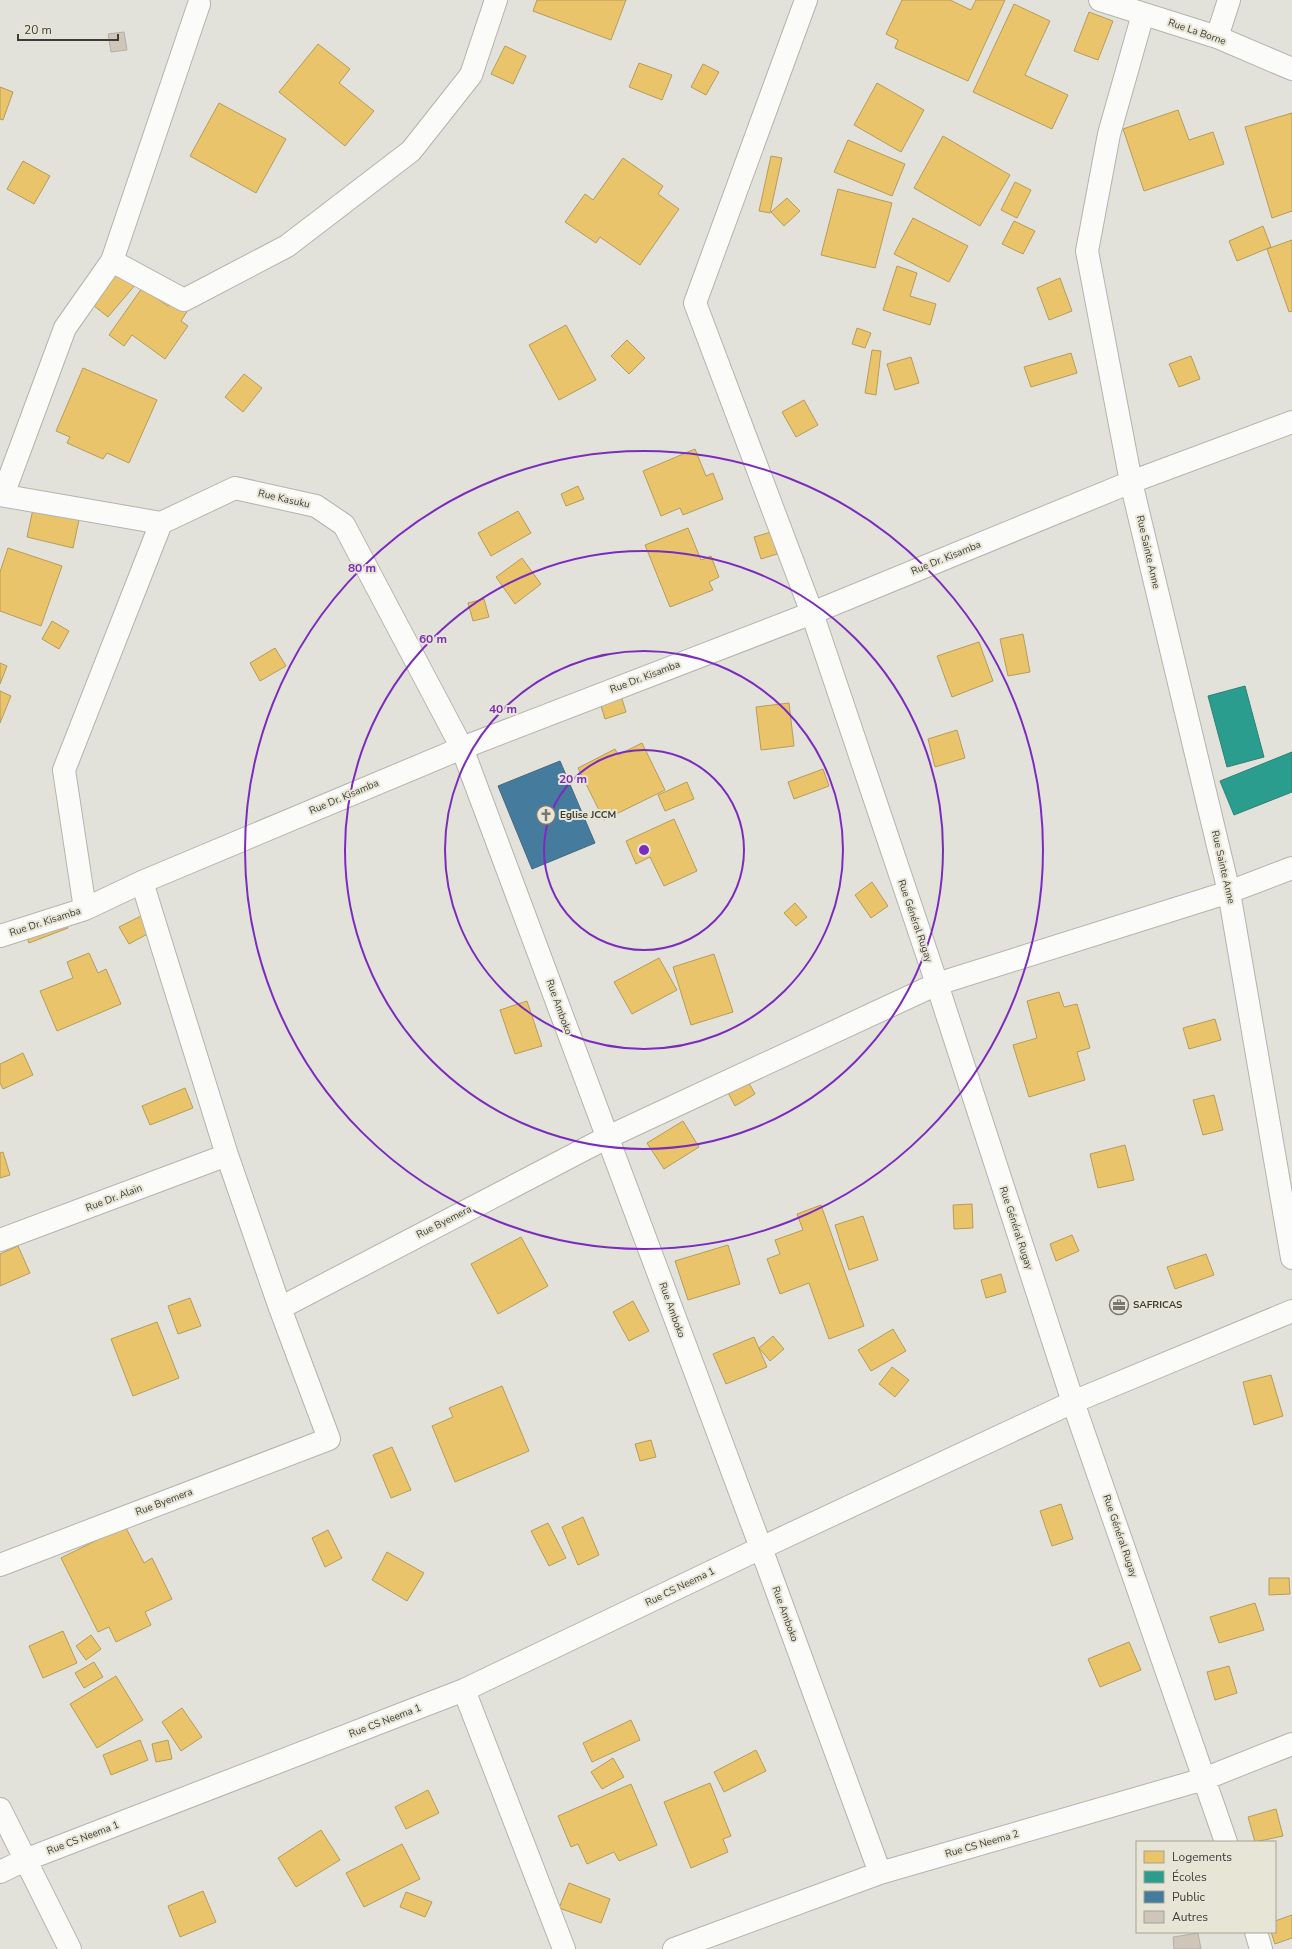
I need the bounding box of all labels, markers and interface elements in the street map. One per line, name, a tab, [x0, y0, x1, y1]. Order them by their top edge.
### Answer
scale bar	[18, 16, 118, 42]
street label: Rue La Borne	[1166, 16, 1228, 48]
text: 20 m	[24, 22, 52, 38]
street label: Rue Kasuku	[257, 486, 311, 512]
street label: Rue Sainte Anne	[1133, 514, 1163, 590]
street label: Rue Dr. Kisamba	[909, 538, 983, 578]
text: 80 m	[348, 560, 376, 576]
text: 60 m	[419, 631, 447, 647]
street label: Rue Dr. Kisamba	[608, 657, 682, 697]
text: 40 m	[489, 701, 517, 717]
text: 20 m	[559, 771, 587, 787]
street label: Rue Dr. Kisamba	[307, 776, 381, 818]
church icon: Eglise JCCM	[535, 804, 557, 826]
place label: Eglise JCCM	[560, 808, 616, 822]
street label: Rue Sainte Anne	[1208, 829, 1238, 905]
centre of rings	[637, 843, 651, 857]
street label: Rue Général Rugay	[894, 878, 936, 965]
street label: Rue Dr. Kisamba	[8, 904, 82, 940]
street label: Rue Amboko	[543, 977, 576, 1037]
street label: Rue Dr. Alain	[84, 1181, 144, 1215]
street label: Rue Général Rugay	[996, 1185, 1036, 1272]
street label: Rue Byemera	[414, 1202, 474, 1242]
street label: Rue Amboko	[656, 1280, 689, 1340]
office icon: SAFRICAS	[1108, 1294, 1130, 1316]
place label: SAFRICAS	[1133, 1298, 1182, 1312]
street label: Rue Byemera	[133, 1485, 195, 1519]
street label: Rue Général Rugay	[1099, 1493, 1141, 1580]
street label: Rue CS Neema 1	[643, 1564, 717, 1610]
street label: Rue Amboko	[769, 1584, 802, 1644]
street label: Rue CS Neema 1	[347, 1701, 423, 1741]
street label: Rue CS Neema 1	[45, 1818, 121, 1858]
street label: Rue CS Neema 2	[944, 1827, 1020, 1861]
legend	[1136, 1841, 1276, 1933]
text: Logements	[1172, 1849, 1232, 1865]
text: Écoles	[1172, 1869, 1207, 1885]
text: Public	[1172, 1889, 1206, 1905]
text: Autres	[1172, 1909, 1208, 1925]

